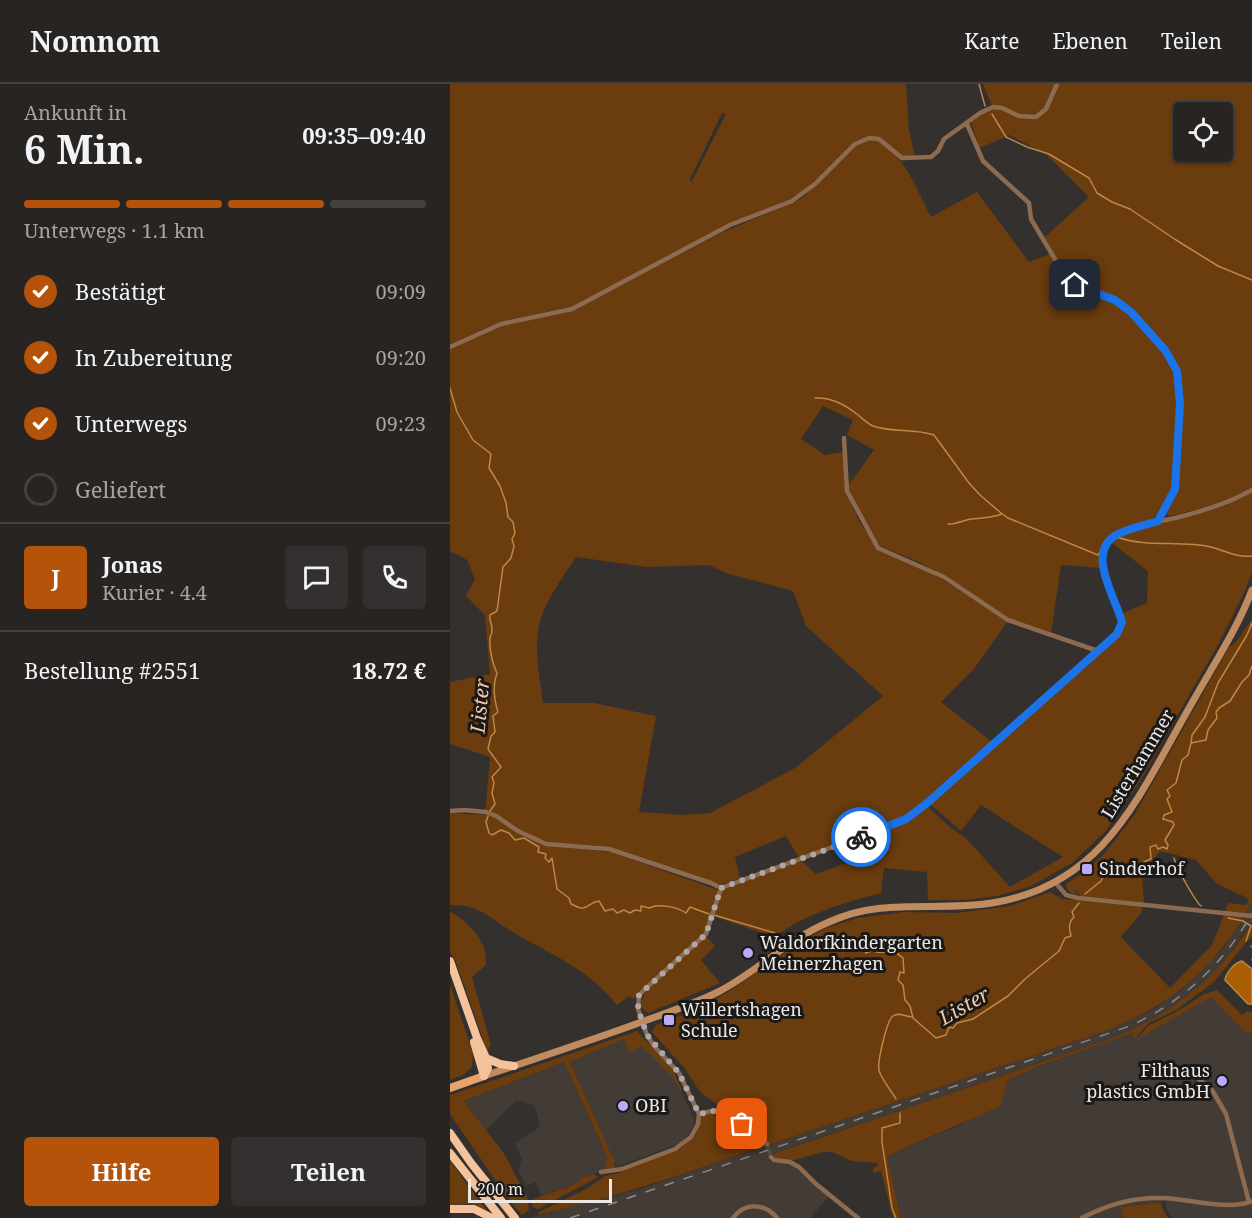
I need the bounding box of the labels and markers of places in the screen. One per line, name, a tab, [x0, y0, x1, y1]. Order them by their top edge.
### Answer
pin	[1049, 259, 1100, 310]
place label: Sinderhof	[1099, 856, 1185, 880]
marker: Sinderhof	[1080, 862, 1094, 876]
place label: Waldorfkindergarten Meinerzhagen	[760, 930, 943, 975]
marker: Waldorfkindergarten Meinerzhagen	[741, 946, 755, 960]
place label: Willertshagen Schule	[681, 997, 802, 1042]
marker: Willertshagen Schule	[662, 1013, 676, 1027]
place label: Filthaus plastics GmbH	[1086, 1058, 1210, 1103]
marker: Filthaus plastics GmbH	[1215, 1074, 1229, 1088]
place label: OBI	[635, 1093, 667, 1117]
pin	[716, 1098, 767, 1149]
marker: OBI	[616, 1099, 630, 1113]

